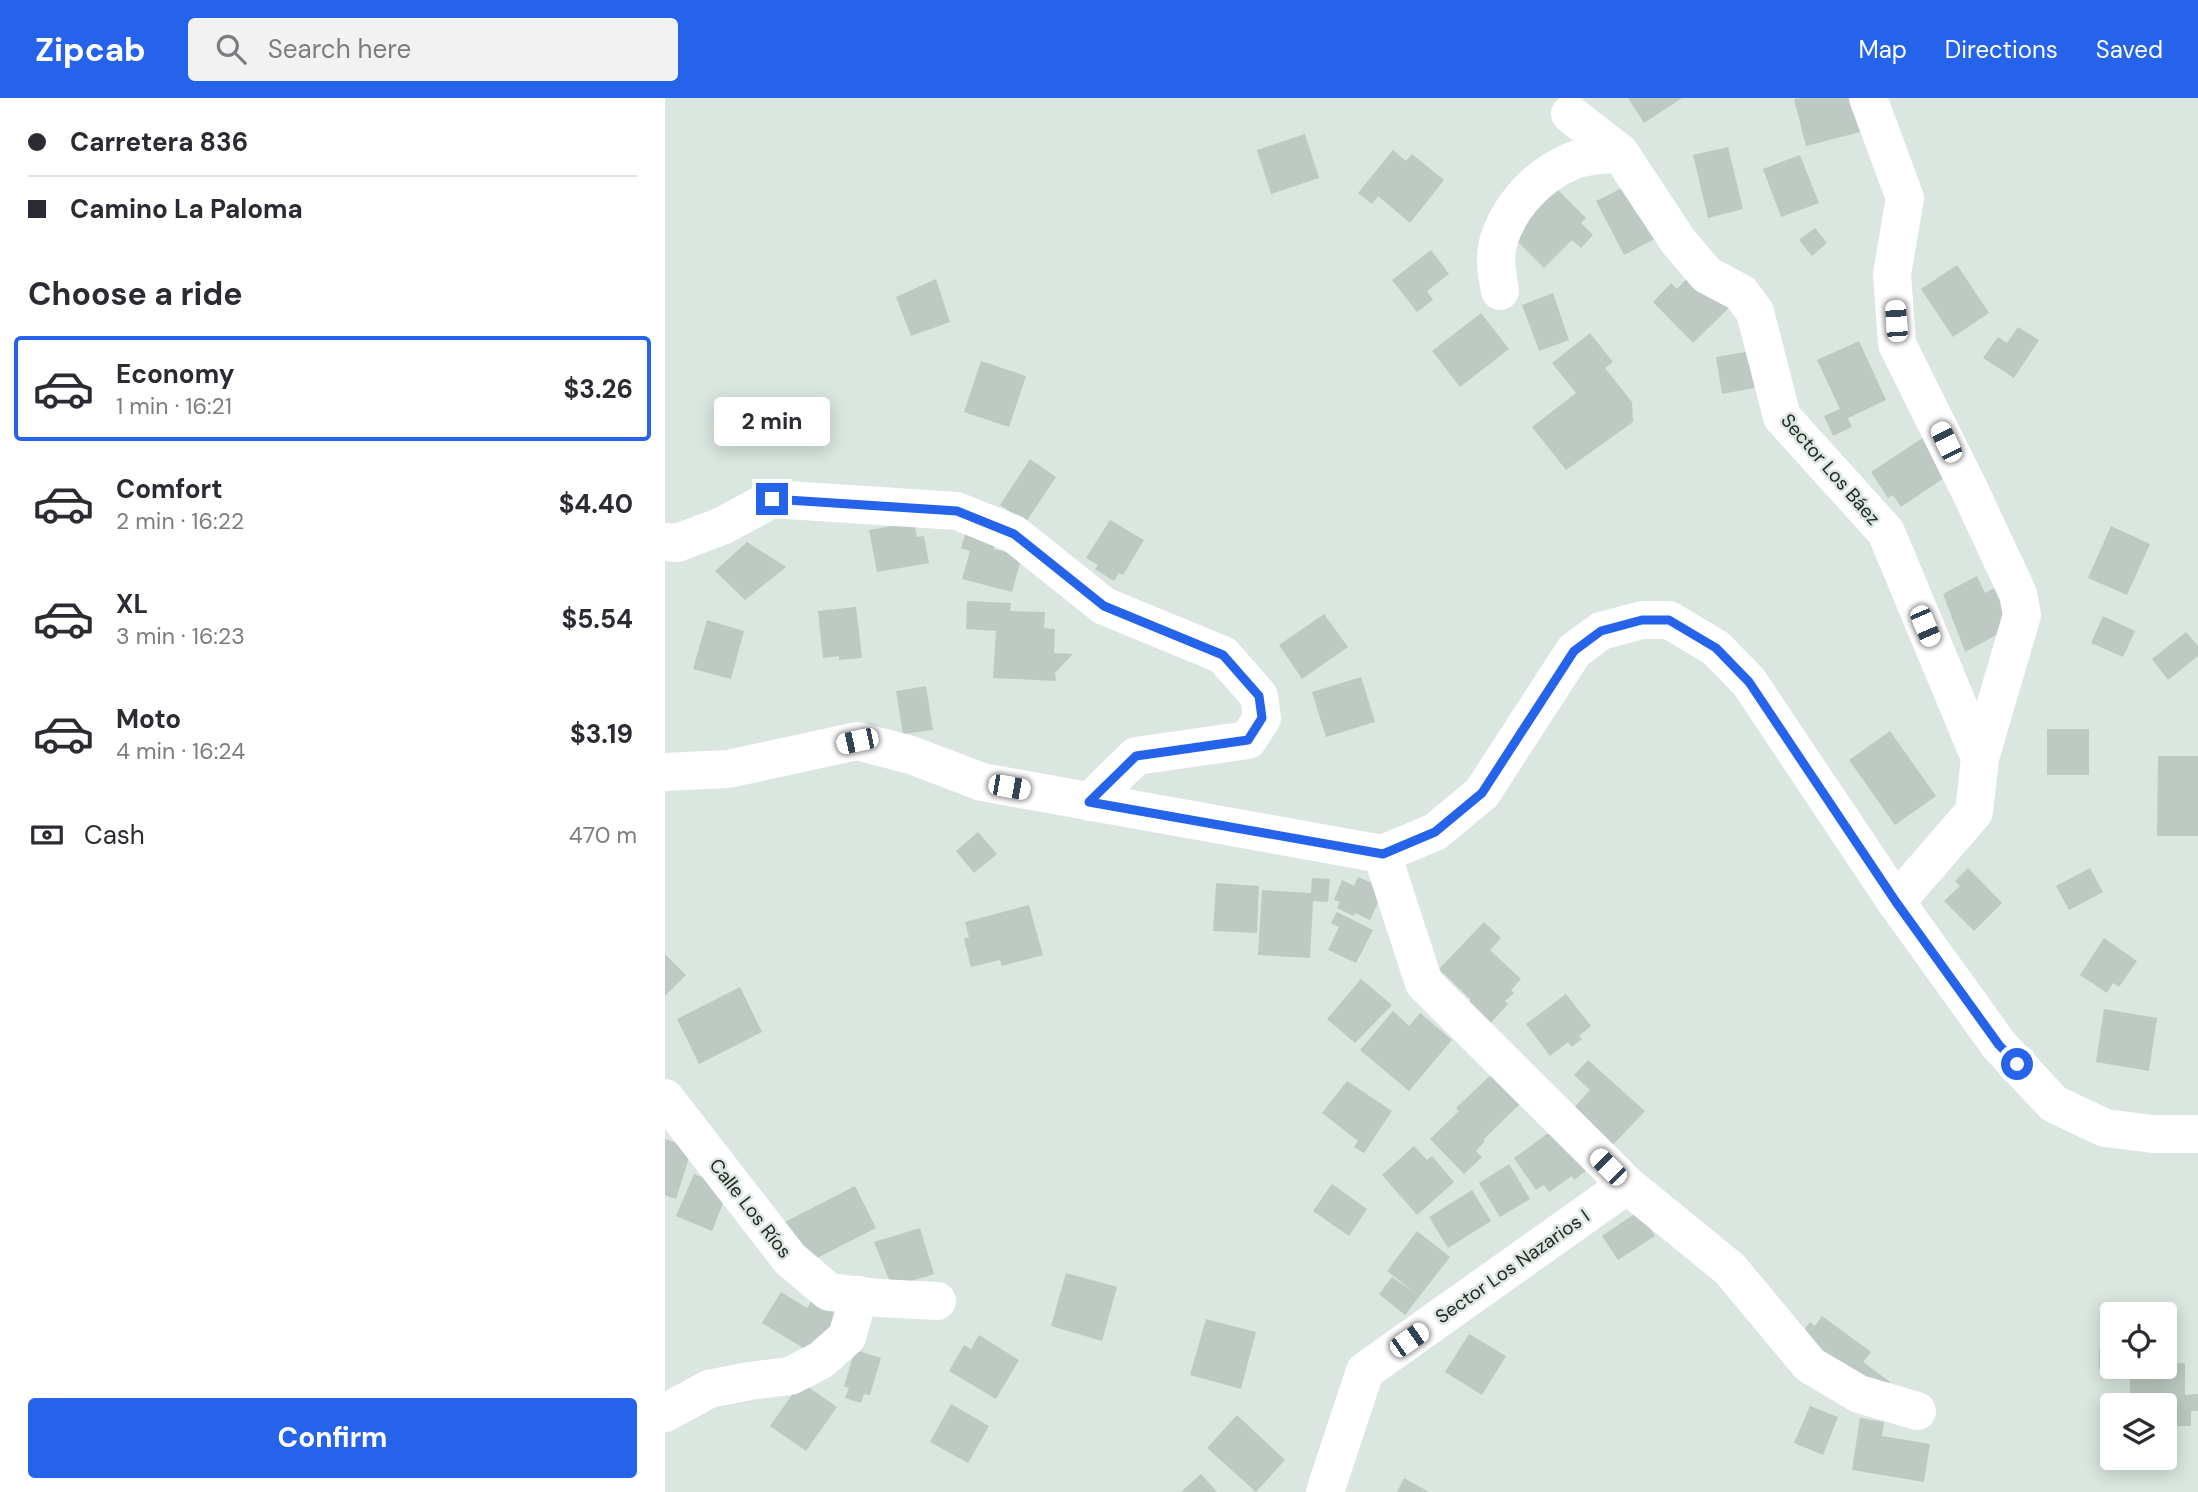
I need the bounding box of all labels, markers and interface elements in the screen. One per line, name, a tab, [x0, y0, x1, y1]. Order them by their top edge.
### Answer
search box	[188, 18, 678, 81]
text: Zipcab	[35, 28, 146, 71]
icon: search	[212, 30, 250, 68]
text: Search here	[268, 32, 411, 66]
text: Map	[1859, 34, 1907, 65]
text: Directions	[1945, 34, 2058, 65]
text: Saved	[2096, 34, 2163, 65]
text: Carretera 836	[70, 125, 248, 159]
text: Camino La Paloma	[70, 192, 303, 226]
text: Choose a ride	[28, 273, 243, 315]
car	[1885, 299, 1908, 343]
icon: car	[32, 357, 95, 420]
text: Economy	[116, 357, 234, 391]
text: $3.26	[564, 372, 633, 406]
text: 1 min · 16:21	[116, 391, 232, 421]
callout: 2 min	[714, 398, 830, 446]
text: 2 min	[742, 406, 802, 436]
street label: Sector Los Báez	[1775, 408, 1886, 530]
car	[1928, 419, 1965, 465]
icon: car	[32, 472, 95, 535]
text: Comfort	[116, 472, 222, 506]
route end	[756, 483, 788, 515]
text: $4.40	[559, 487, 633, 521]
text: 2 min · 16:22	[116, 506, 244, 536]
icon: car	[32, 587, 95, 650]
text: XL	[116, 587, 148, 621]
text: $5.54	[561, 602, 633, 636]
car	[1908, 603, 1943, 649]
text: 3 min · 16:23	[116, 621, 245, 651]
icon: car	[32, 702, 95, 765]
text: Moto	[116, 702, 181, 736]
text: $3.19	[570, 717, 633, 751]
car	[835, 726, 880, 756]
text: 4 min · 16:24	[116, 736, 245, 766]
car	[987, 773, 1032, 801]
icon: cash	[28, 816, 66, 854]
text: Cash	[84, 818, 145, 852]
text: 470 m	[569, 820, 637, 850]
route start	[2001, 1048, 2033, 1080]
car	[1586, 1145, 1631, 1189]
street label: Calle Los Ríos	[704, 1153, 797, 1263]
street label: Sector Los Nazarios I	[1430, 1204, 1594, 1329]
map controls	[2100, 1302, 2177, 1470]
button: locate	[2100, 1302, 2177, 1379]
car	[1386, 1319, 1433, 1361]
button: layers	[2100, 1393, 2177, 1470]
button: Confirm	[28, 1398, 637, 1478]

